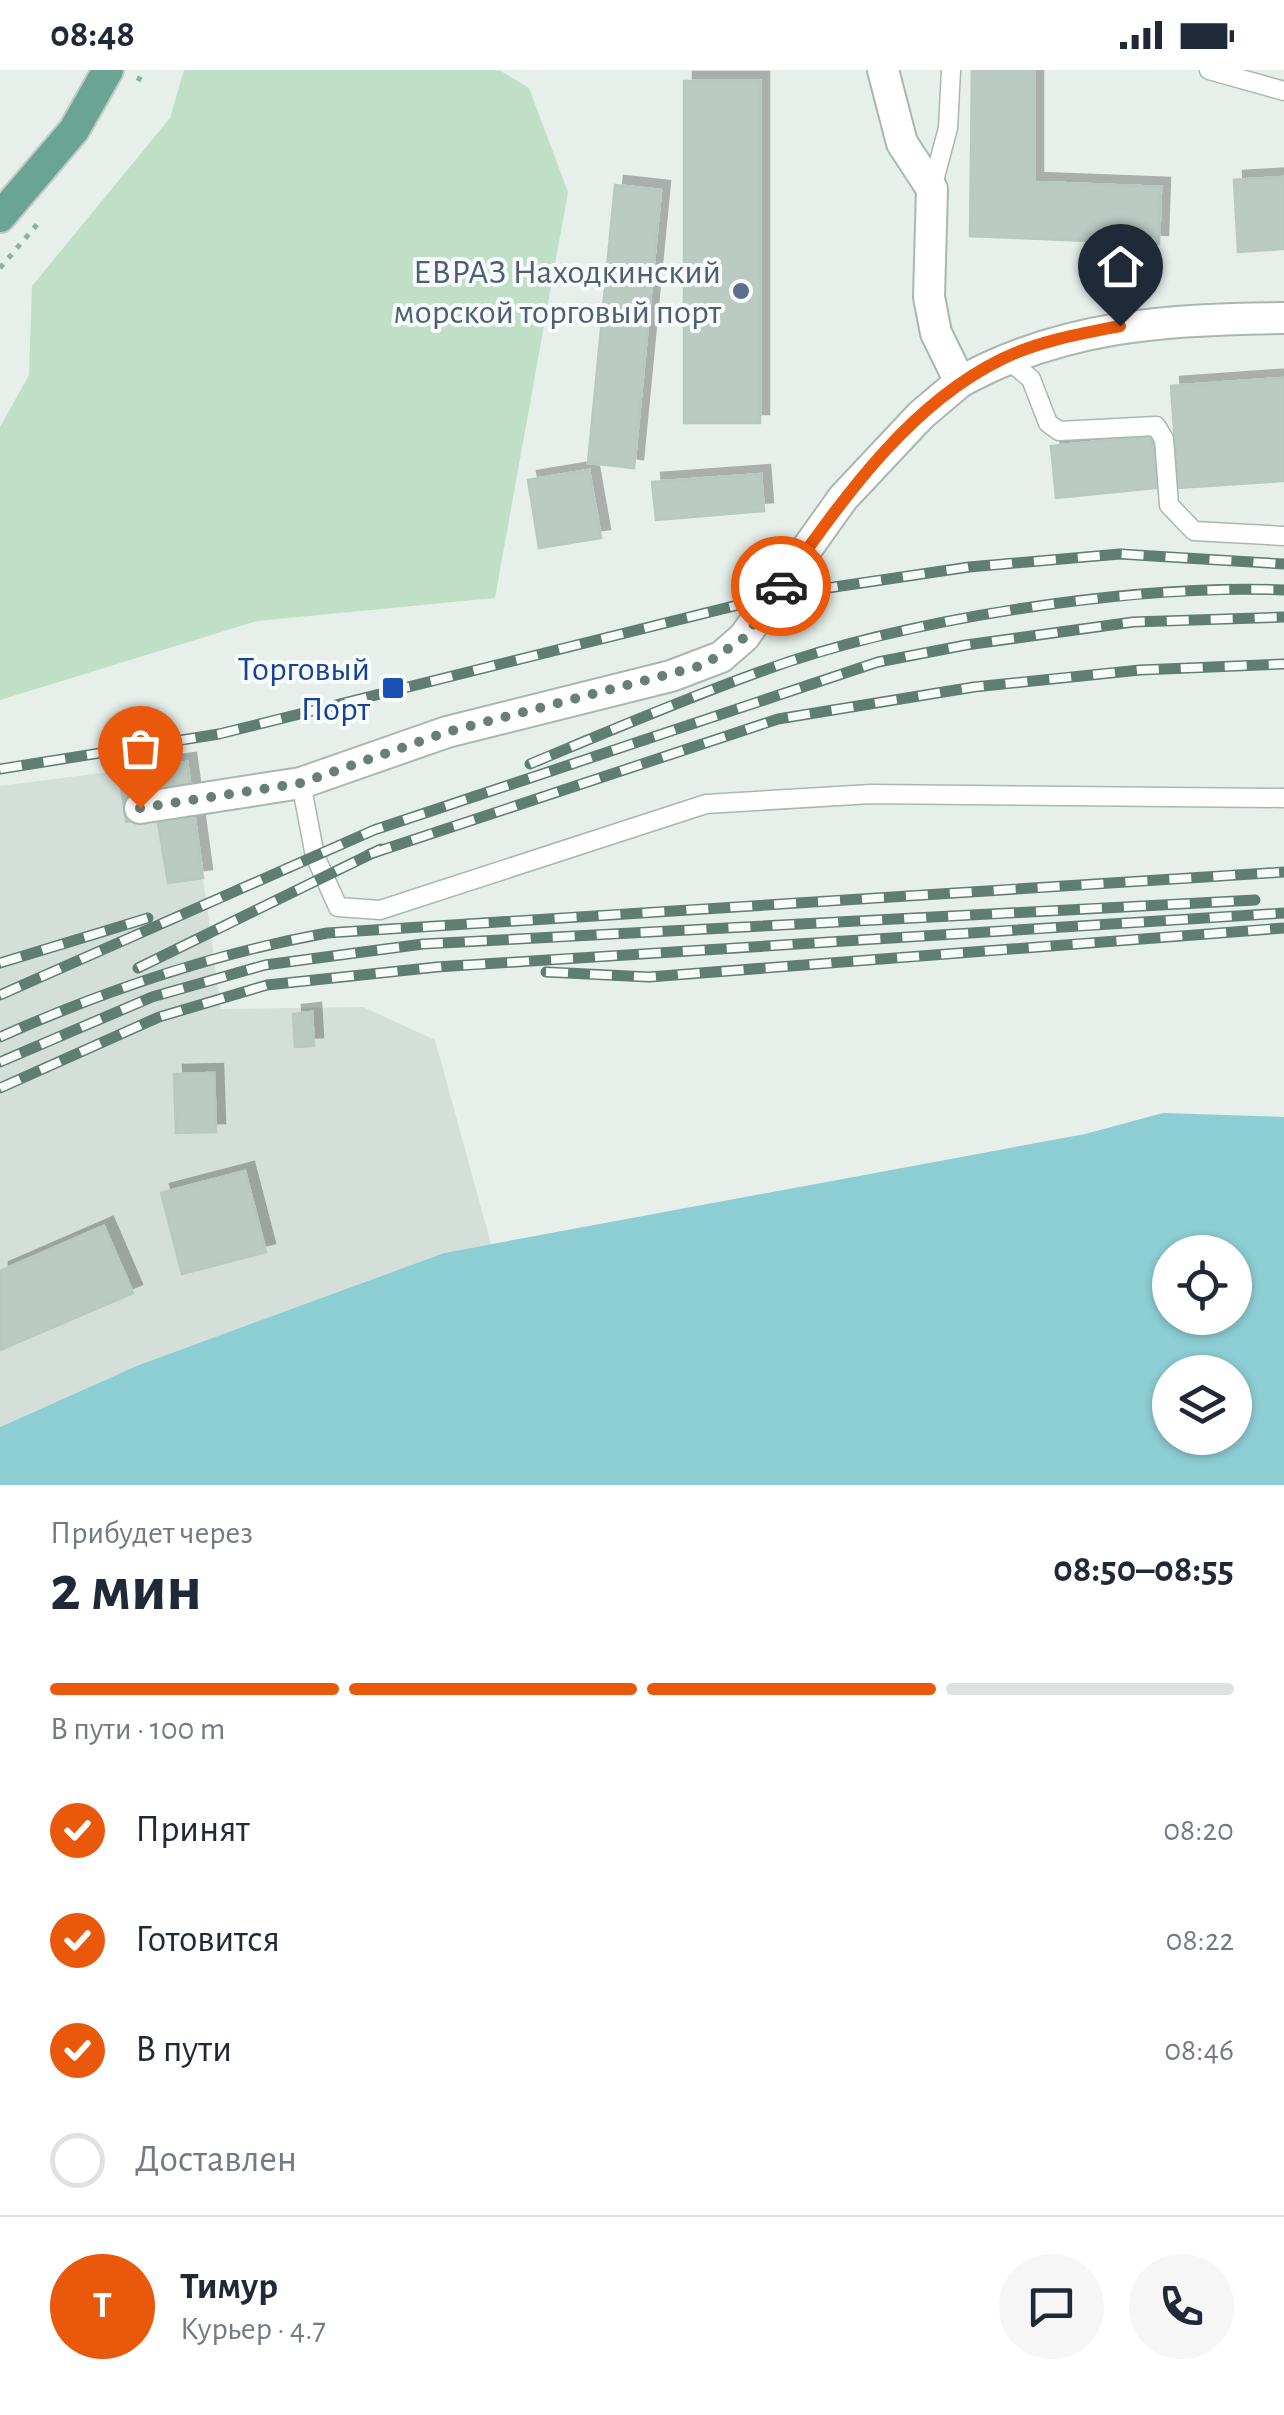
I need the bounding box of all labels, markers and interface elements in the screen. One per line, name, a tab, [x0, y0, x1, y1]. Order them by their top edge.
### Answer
text: 08:48	[50, 16, 135, 54]
pin	[1078, 224, 1163, 327]
icon: home	[1093, 239, 1148, 294]
place label: ЕВРАЗ Находкинский морской торговый порт	[393, 255, 721, 330]
marker: ЕВРАЗ Находкинский морской торговый порт	[730, 280, 752, 302]
courier	[731, 536, 831, 636]
icon: car	[754, 559, 809, 614]
place label: Торговый Порт	[238, 652, 370, 727]
marker: Торговый Порт	[380, 675, 406, 701]
pin	[98, 706, 183, 809]
icon: bag	[113, 721, 168, 776]
map controls	[1152, 1235, 1252, 1455]
button: locate	[1152, 1235, 1252, 1335]
button: layers	[1152, 1355, 1252, 1455]
text: Прибудет через	[50, 1517, 253, 1549]
text: 08:50–08:55	[1053, 1551, 1234, 1589]
text: 2 мин	[50, 1557, 202, 1622]
text: В пути · 100 m	[50, 1713, 225, 1745]
icon: check	[50, 1803, 105, 1858]
text: Принят	[135, 1811, 250, 1849]
text: 08:20	[1163, 1814, 1234, 1846]
icon: check	[50, 1913, 105, 1968]
text: Готовится	[135, 1921, 280, 1959]
text: 08:22	[1165, 1924, 1234, 1956]
icon: check	[50, 2023, 105, 2078]
text: В пути	[135, 2031, 232, 2069]
text: 08:46	[1164, 2034, 1234, 2066]
text: Доставлен	[135, 2141, 297, 2179]
button: chat	[999, 2254, 1104, 2359]
button: phone	[1129, 2254, 1234, 2359]
text: Тимур	[180, 2268, 278, 2306]
text: Т	[93, 2287, 112, 2325]
text: Курьер · 4.7	[180, 2313, 326, 2345]

